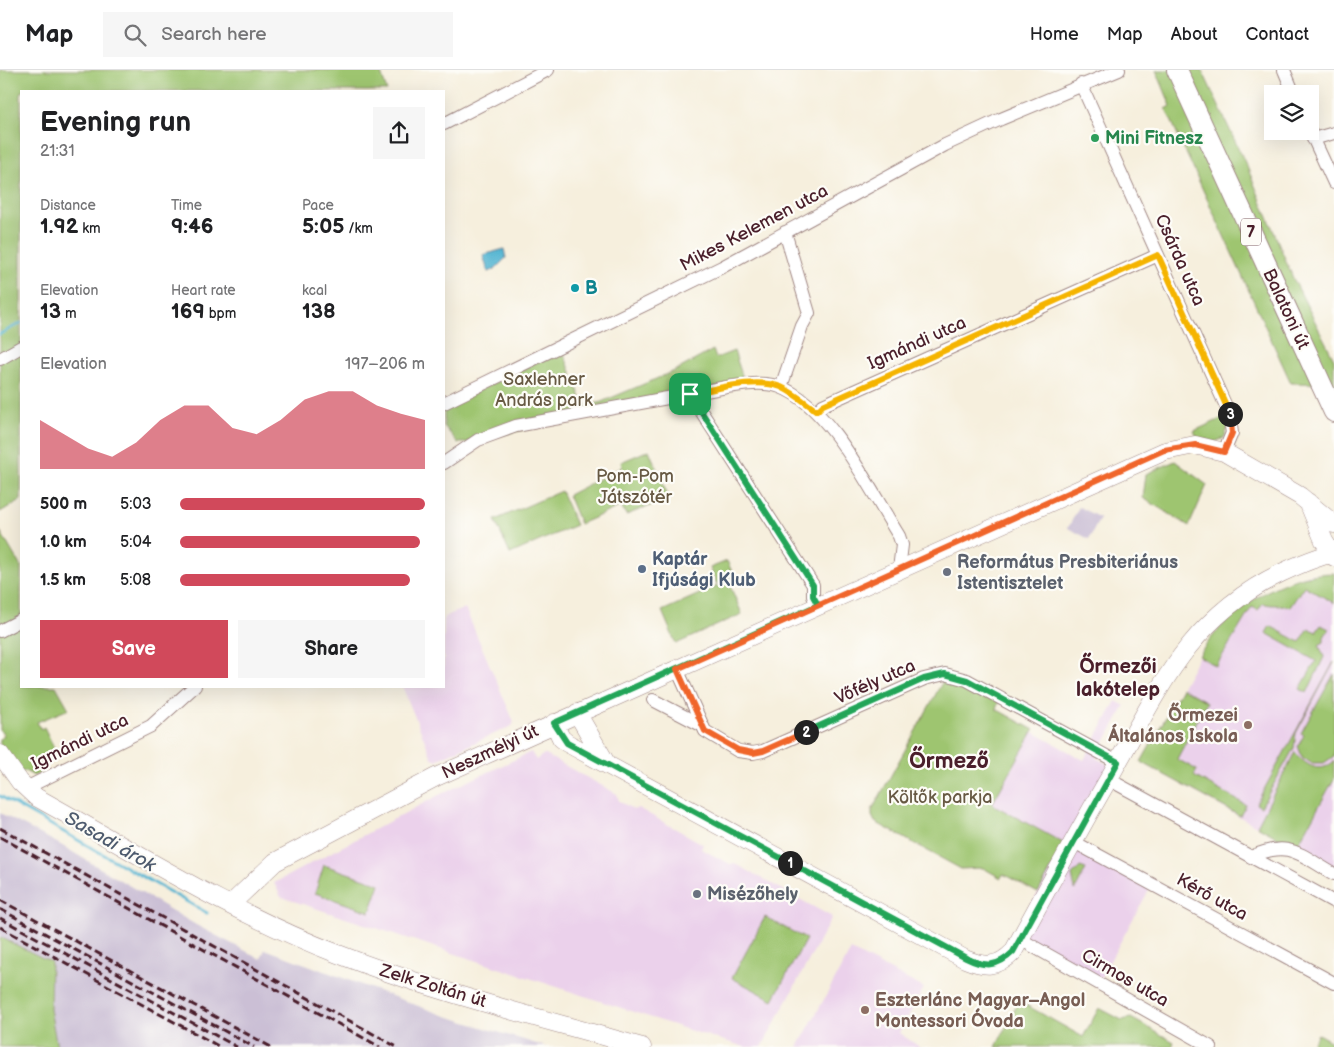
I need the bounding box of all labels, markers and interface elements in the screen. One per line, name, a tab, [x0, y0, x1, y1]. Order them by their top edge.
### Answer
search box	[103, 12, 453, 57]
text: Map	[25, 20, 73, 49]
icon: search	[121, 21, 149, 49]
text: Search here	[161, 23, 267, 46]
text: Home	[1030, 24, 1079, 45]
text: Map	[1107, 24, 1143, 45]
text: About	[1171, 24, 1218, 45]
text: Contact	[1246, 24, 1309, 45]
map controls	[1264, 85, 1319, 140]
button: layers	[1264, 85, 1319, 140]
text: Evening run	[40, 106, 191, 139]
button: share	[373, 107, 425, 159]
place label: Mini Fitnesz	[1105, 128, 1203, 149]
marker: Mini Fitnesz	[1089, 132, 1101, 144]
text: 21:31	[40, 142, 75, 161]
street label: Mikes Kelemen utca	[676, 180, 832, 276]
text: Distance	[40, 197, 96, 214]
text: Time	[171, 197, 202, 214]
text: Pace	[302, 197, 334, 214]
street label: Csárda utca	[1150, 211, 1210, 309]
text: 1.92	[40, 214, 78, 239]
text: 9:46	[171, 214, 213, 239]
text: 5:05	[302, 214, 344, 239]
road number: 7	[1241, 218, 1261, 246]
text: km	[78, 220, 101, 237]
text: /km	[344, 220, 373, 237]
street label: Balatoni út	[1258, 265, 1314, 353]
place label: B	[585, 278, 598, 299]
text: Elevation	[40, 282, 98, 299]
text: Heart rate	[171, 282, 236, 299]
text: kcal	[302, 282, 327, 299]
marker: B	[569, 282, 581, 294]
text: 13	[40, 299, 61, 324]
text: 169	[171, 299, 205, 324]
text: 138	[302, 299, 336, 324]
text: m	[61, 305, 76, 322]
text: bpm	[205, 305, 236, 322]
street label: Igmándi utca	[865, 312, 969, 374]
text: Elevation	[40, 355, 107, 374]
text: 197–206 m	[345, 355, 425, 374]
park label: Saxlehner András park	[495, 369, 593, 411]
pin	[669, 373, 711, 415]
icon: arrive	[676, 380, 704, 408]
pin: 3	[1218, 402, 1242, 426]
text: 3	[1226, 406, 1235, 423]
park label: Pom-Pom Játszótér	[596, 466, 674, 508]
text: 500 m	[40, 495, 87, 514]
text: 5:03	[120, 495, 152, 514]
text: 1.0 km	[40, 533, 87, 552]
text: 5:04	[120, 533, 152, 552]
place label: Kaptár Ifjúsági Klub	[652, 549, 756, 591]
place label: Református Presbiteriánus Istentisztelet	[957, 552, 1178, 594]
marker: Kaptár Ifjúsági Klub	[636, 563, 648, 575]
marker: Református Presbiteriánus Istentisztelet	[941, 566, 953, 578]
text: 1.5 km	[40, 571, 86, 590]
text: 5:08	[120, 571, 151, 590]
button: Save	[40, 620, 228, 678]
button: Share	[238, 620, 425, 678]
district label: Őrmezői lakótelep	[1076, 652, 1160, 702]
street label: Vőfély utca	[831, 655, 919, 709]
place label: Őrmezei Általános Iskola	[1107, 702, 1238, 747]
street label: Igmándi utca	[28, 709, 132, 775]
marker: Őrmezei Általános Iskola	[1242, 719, 1254, 731]
street label: Neszmélyi út	[438, 720, 542, 784]
pin: 2	[794, 720, 818, 744]
text: 2	[802, 724, 811, 741]
district label: Őrmező	[909, 745, 989, 775]
park label: Költők parkja	[888, 787, 992, 808]
water label: Sasadi árok	[60, 807, 160, 878]
pin: 1	[778, 850, 802, 876]
text: 1	[788, 855, 793, 872]
street label: Kérő utca	[1173, 869, 1251, 925]
place label: Misézőhely	[707, 884, 799, 905]
marker: Misézőhely	[691, 888, 703, 900]
street label: Cirmos utca	[1078, 945, 1172, 1011]
street label: Zelk Zoltán út	[376, 960, 489, 1012]
place label: Eszterlánc Magyar–Angol Montessori Óvoda	[875, 990, 1085, 1032]
marker: Eszterlánc Magyar–Angol Montessori Óvoda	[859, 1004, 871, 1016]

